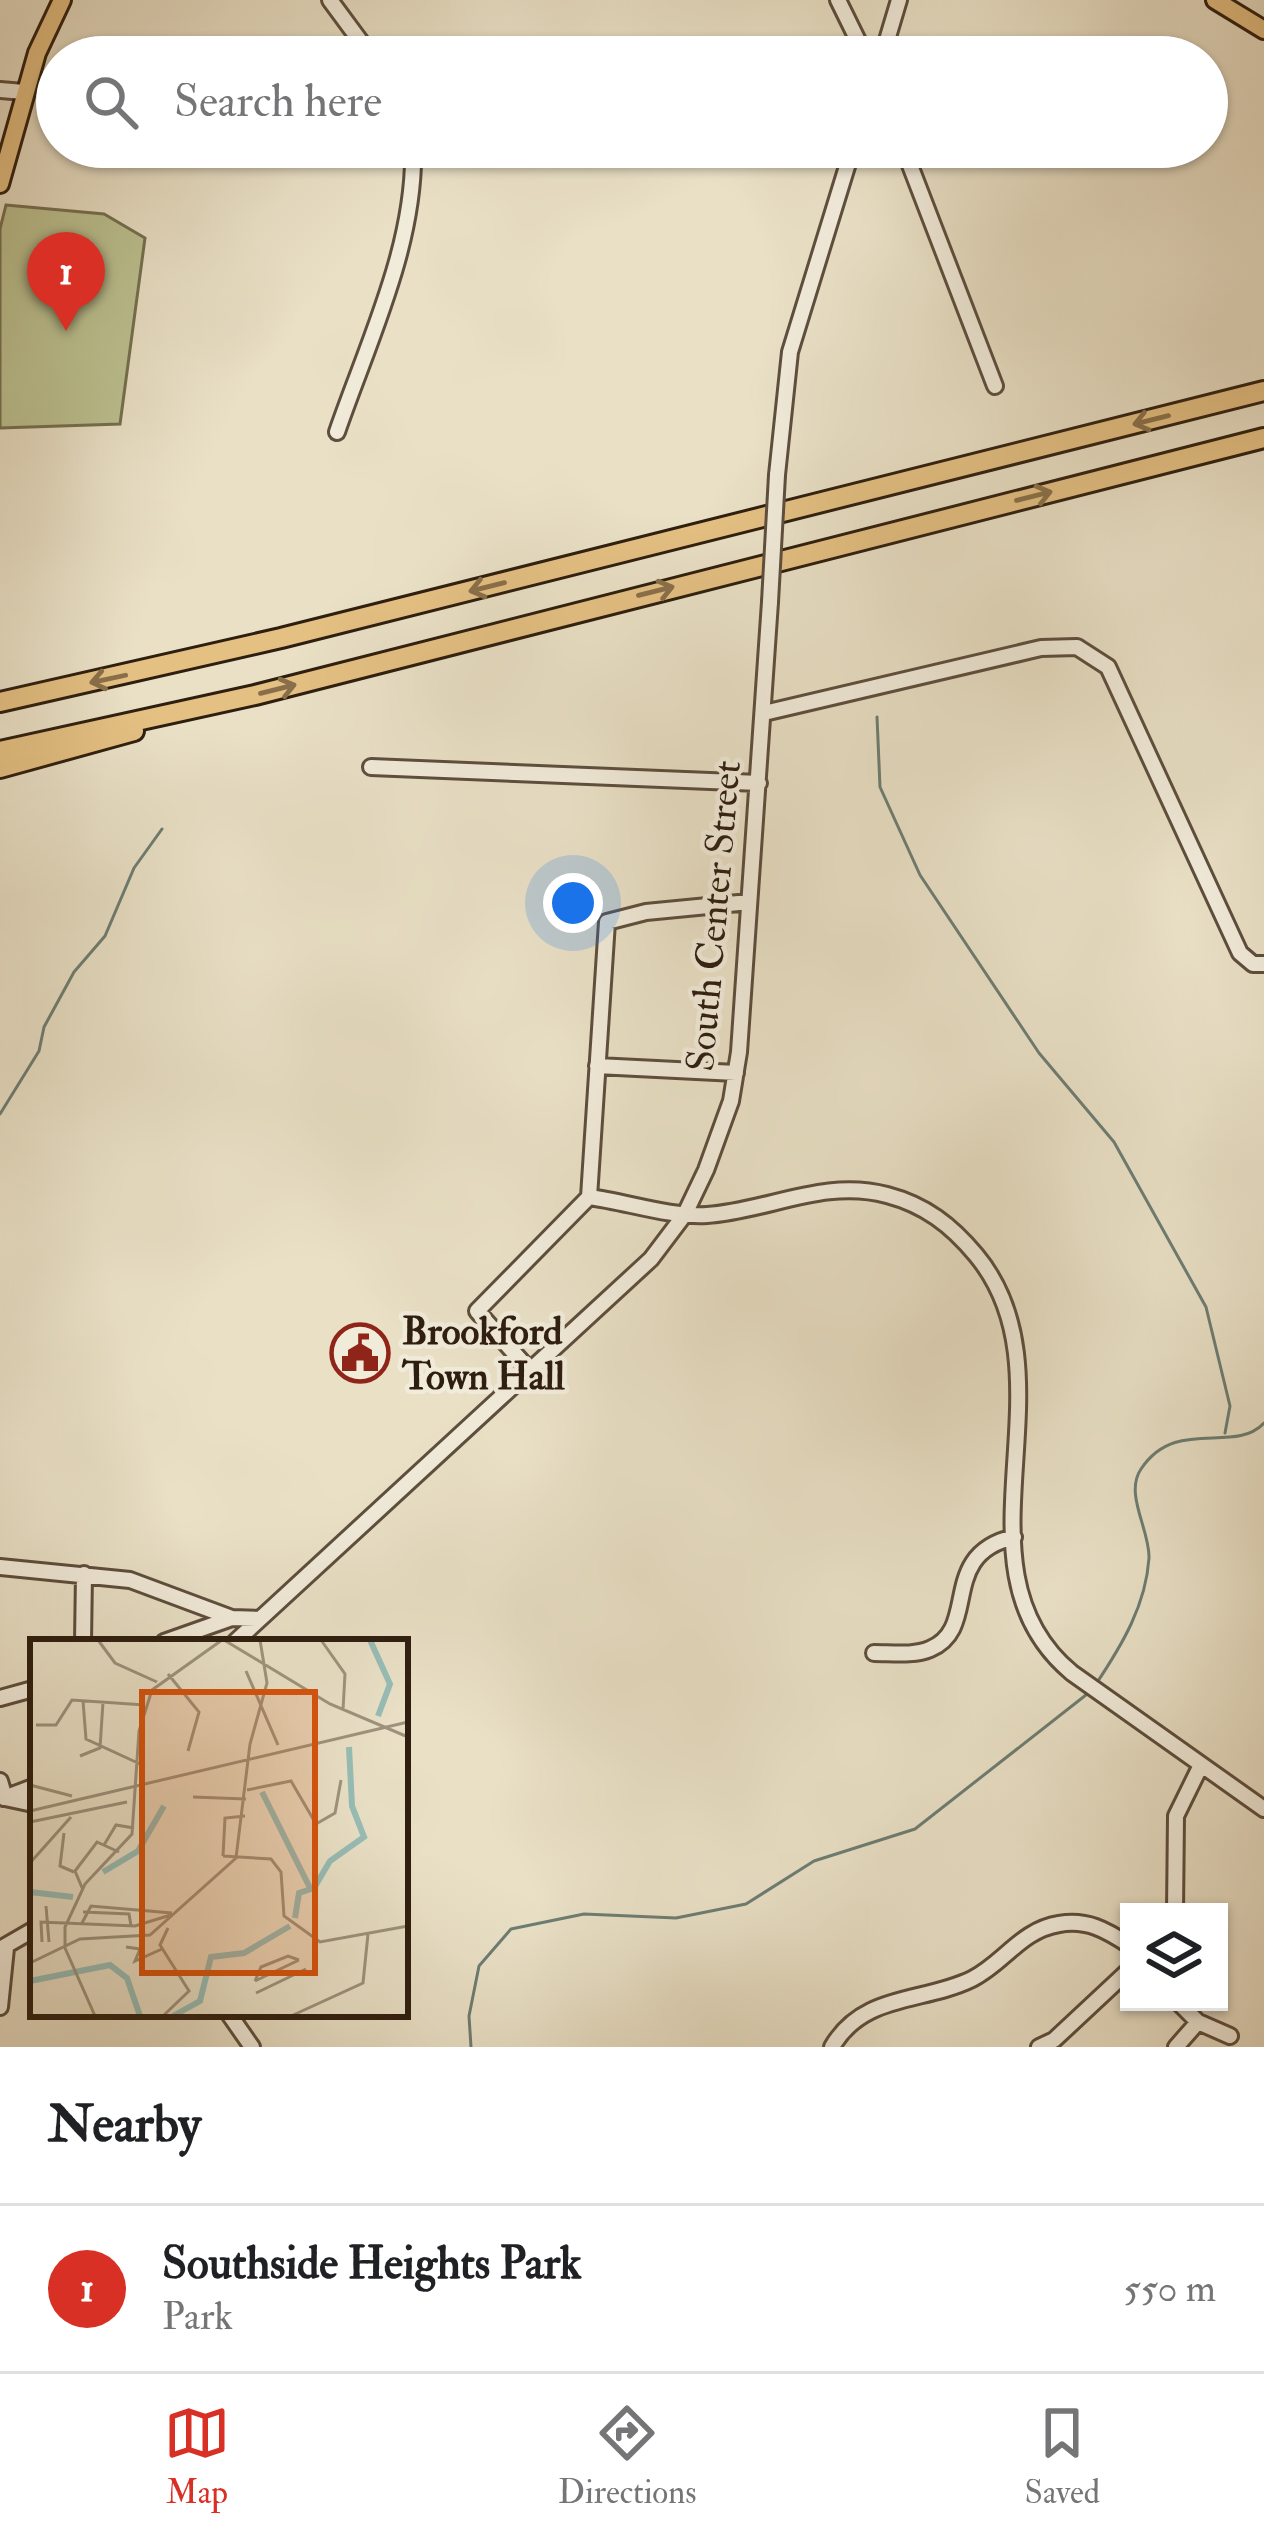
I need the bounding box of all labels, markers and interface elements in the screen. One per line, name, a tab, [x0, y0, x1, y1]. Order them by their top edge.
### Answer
search box	[36, 36, 1228, 168]
icon: search	[78, 69, 144, 135]
text: Search here	[174, 74, 382, 130]
pin: 1	[27, 232, 105, 331]
one-way arrow	[1132, 410, 1170, 432]
one-way arrow	[1014, 484, 1052, 506]
one-way arrow	[469, 577, 507, 599]
one-way arrow	[636, 579, 674, 601]
one-way arrow	[90, 669, 128, 692]
one-way arrow	[259, 677, 297, 699]
street label: South Center Street	[676, 758, 752, 1074]
your location	[543, 873, 603, 933]
place label: Brookford Town Hall	[401, 1307, 566, 1401]
public building icon: Brookford Town Hall	[329, 1322, 391, 1384]
inset map	[30, 1639, 408, 2017]
map controls	[1120, 1903, 1228, 2011]
button: layers	[1120, 1903, 1228, 2011]
text: Nearby	[48, 2093, 201, 2157]
text: Southside Heights Park	[162, 2236, 582, 2292]
text: 1	[80, 2264, 94, 2313]
text: 550 m	[1124, 2264, 1216, 2313]
text: Park	[162, 2292, 233, 2341]
tab: Map	[164, 2400, 230, 2513]
tab: Directions	[558, 2400, 697, 2513]
tab: Saved	[1025, 2400, 1100, 2513]

